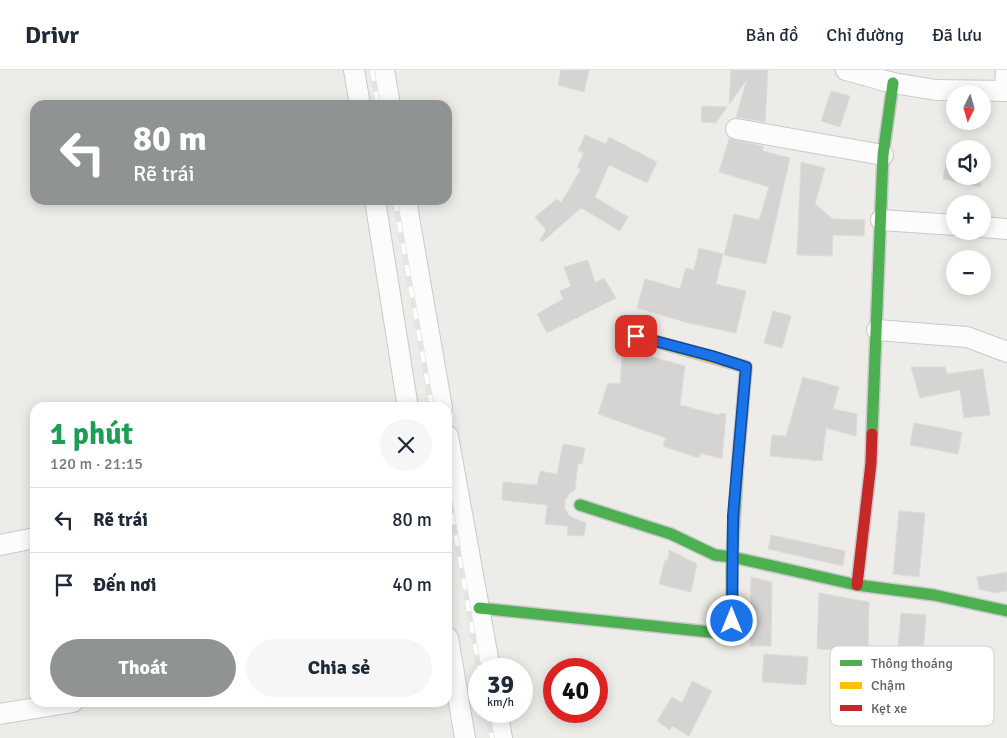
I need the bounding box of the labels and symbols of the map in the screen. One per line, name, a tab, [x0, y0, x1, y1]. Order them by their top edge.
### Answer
north arrow	[946, 85, 991, 130]
pin	[615, 315, 657, 357]
position arrow	[705, 594, 757, 646]
legend	[830, 646, 994, 726]
text: Thông thoáng	[871, 655, 953, 672]
speed limit sign: 40	[543, 658, 608, 723]
text: Chậm	[871, 677, 905, 694]
text: Kẹt xe	[871, 700, 907, 717]

